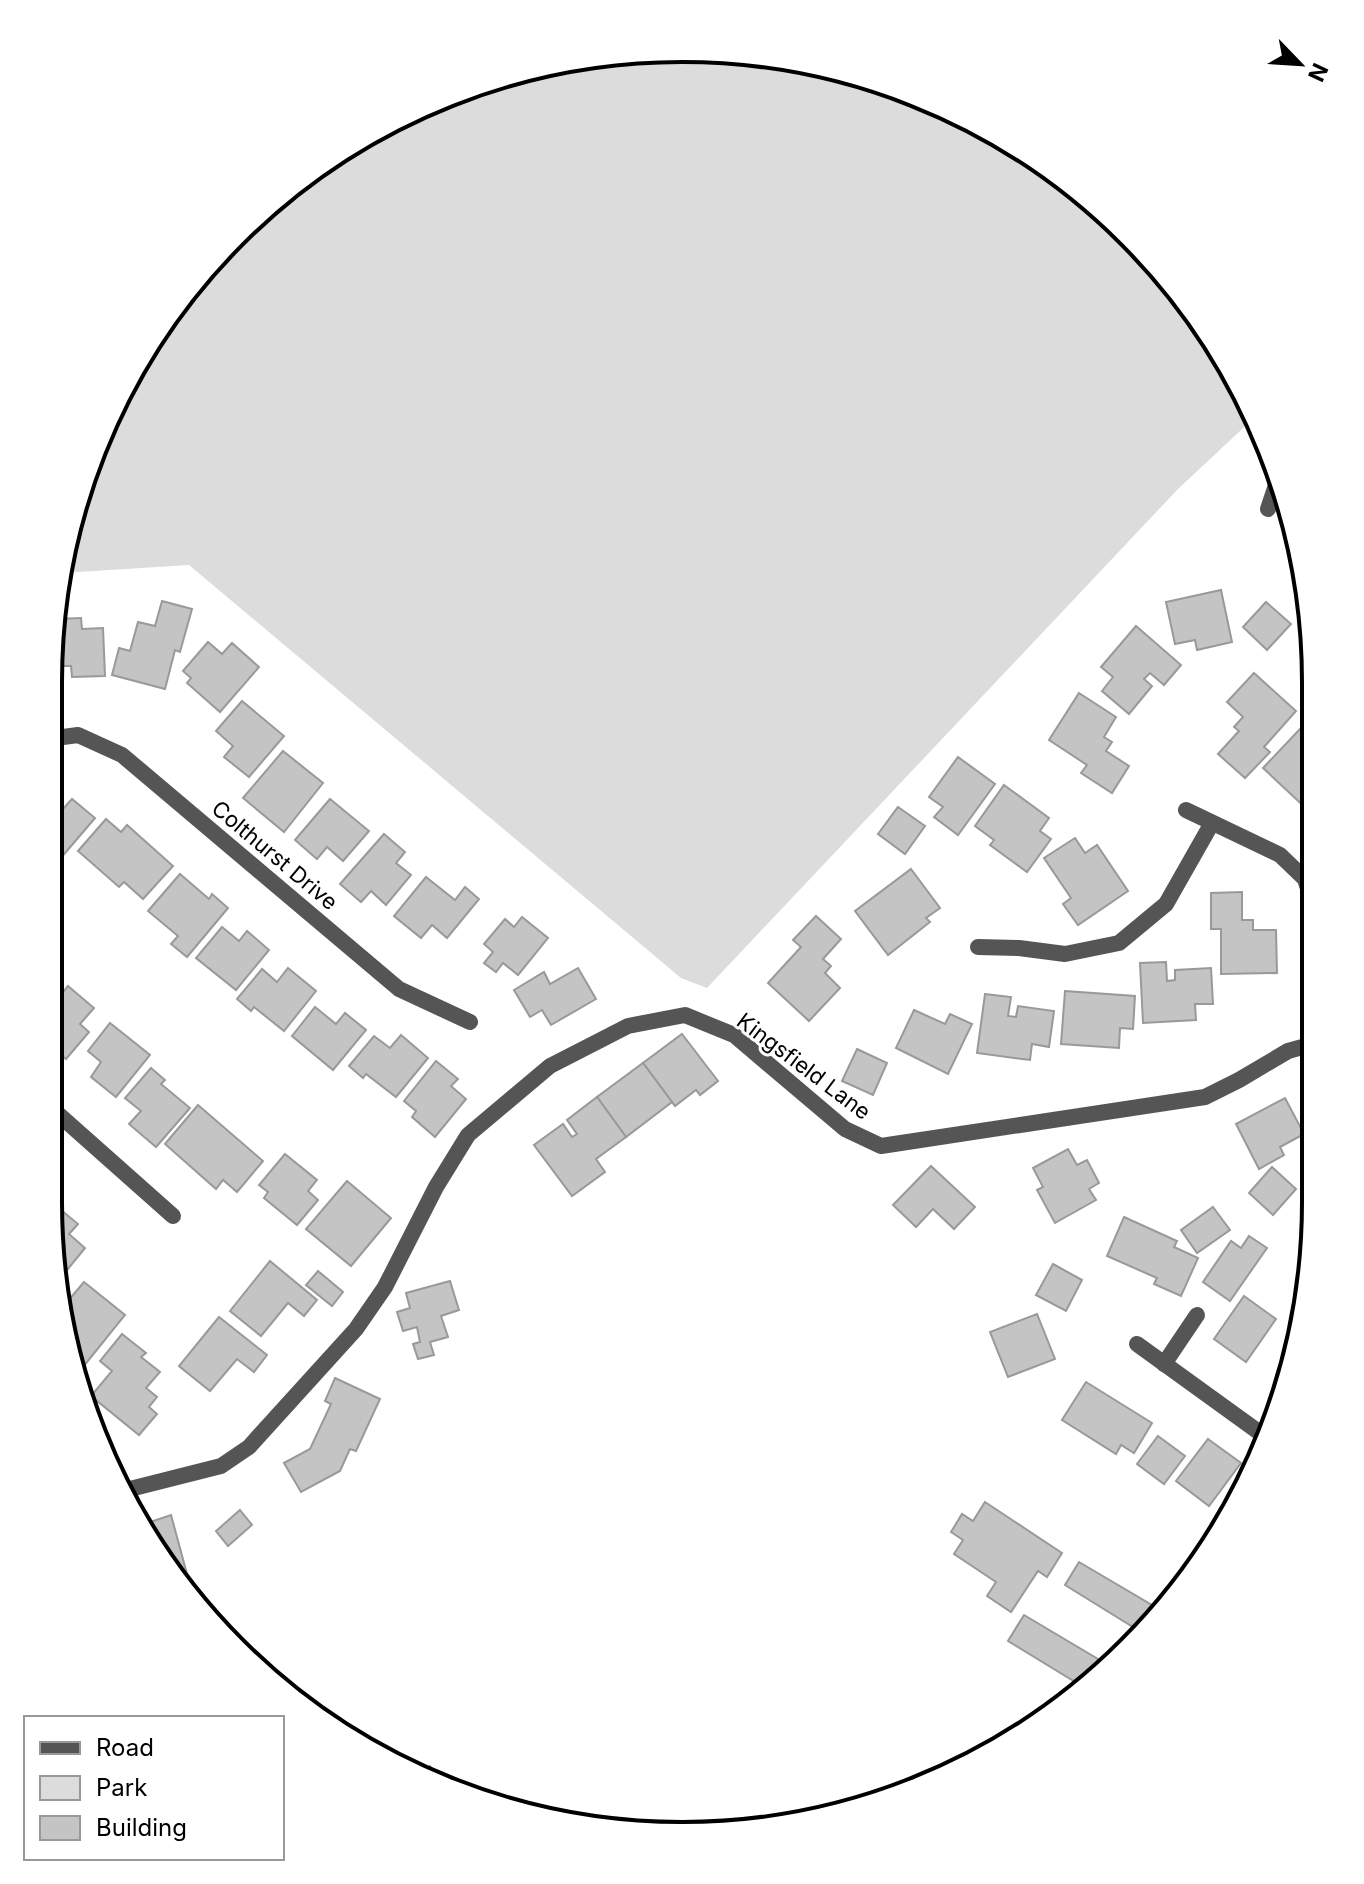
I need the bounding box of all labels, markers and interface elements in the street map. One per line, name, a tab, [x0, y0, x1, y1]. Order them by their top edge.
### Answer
north arrow	[1260, 24, 1340, 104]
text: N	[1303, 59, 1333, 86]
street label: Colthurst Drive	[207, 795, 343, 915]
street label: Kingsfield Lane	[732, 1007, 876, 1125]
legend	[24, 1716, 284, 1860]
text: Road	[96, 1733, 154, 1762]
text: Park	[96, 1773, 147, 1802]
text: Building	[96, 1813, 187, 1842]

